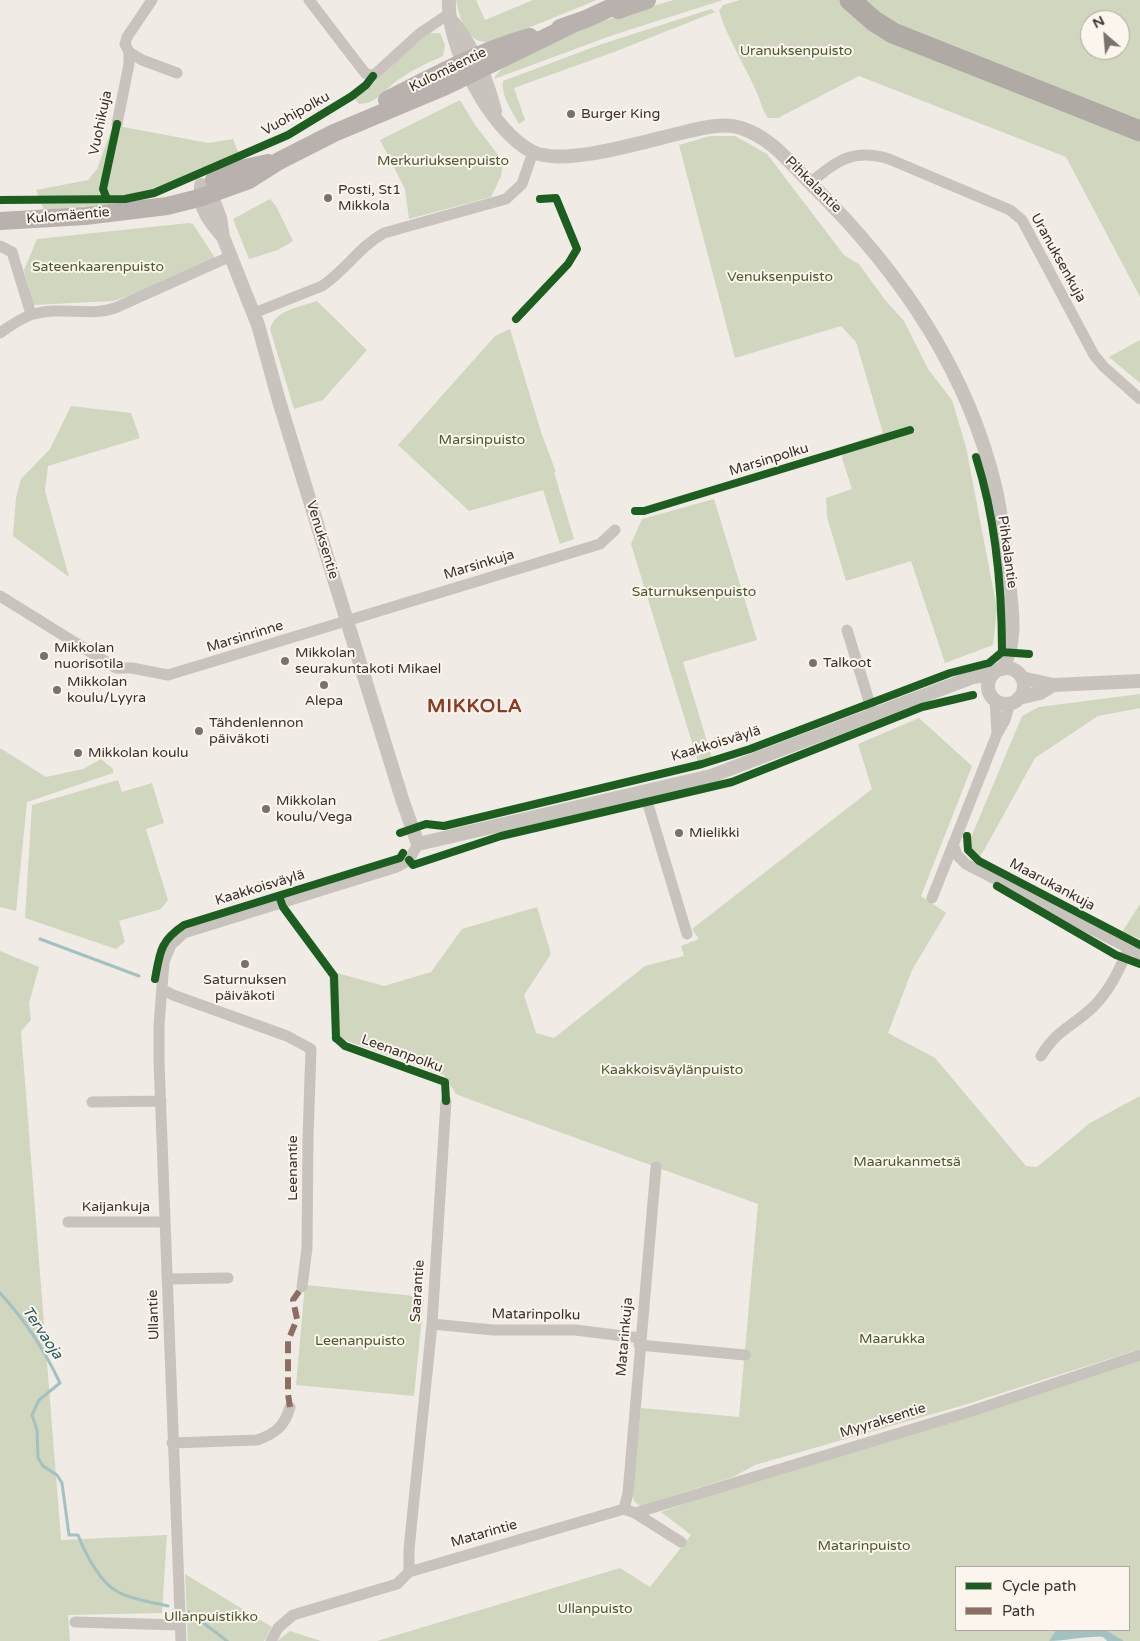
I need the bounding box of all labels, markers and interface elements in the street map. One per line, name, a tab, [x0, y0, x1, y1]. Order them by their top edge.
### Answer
north arrow	[1080, 10, 1130, 60]
text: N	[1090, 12, 1107, 32]
park label: Uranuksenpuisto	[740, 43, 852, 59]
street label: Kulomäentie	[407, 44, 489, 96]
street label: Vuohipolku	[259, 88, 333, 140]
street label: Vuohikuja	[86, 89, 116, 157]
place label: Burger King	[581, 106, 660, 122]
marker: Burger King	[565, 108, 577, 120]
park label: Merkuriuksenpuisto	[377, 153, 509, 169]
street label: Pihkalantie	[781, 153, 845, 217]
place label: Posti, St1 Mikkola	[338, 182, 401, 214]
marker: Posti, St1 Mikkola	[322, 192, 334, 204]
street label: Kulomäentie	[26, 204, 110, 228]
street label: Uranuksenkuja	[1027, 211, 1089, 305]
park label: Sateenkaarenpuisto	[32, 259, 164, 275]
park label: Venuksenpuisto	[727, 269, 833, 285]
park label: Marsinpuisto	[439, 432, 525, 448]
street label: Marsinpolku	[727, 440, 811, 480]
street label: Venuksentie	[302, 499, 342, 581]
street label: Pihkalantie	[994, 515, 1020, 589]
street label: Marsinkuja	[442, 546, 516, 584]
park label: Saturnuksenpuisto	[632, 584, 756, 600]
street label: Marsinrinne	[205, 617, 285, 657]
place label: Mikkolan nuorisotila	[54, 640, 124, 672]
place label: Mikkolan seurakuntakoti Mikael	[295, 645, 441, 678]
marker: Mikkolan nuorisotila	[38, 650, 50, 662]
marker: Mikkolan seurakuntakoti Mikael	[279, 655, 291, 667]
place label: Talkoot	[823, 655, 872, 671]
marker: Talkoot	[807, 657, 819, 669]
place label: Mikkolan koulu/Lyyra	[67, 674, 146, 706]
marker: Alepa	[318, 679, 330, 691]
marker: Mikkolan koulu/Lyyra	[51, 684, 63, 696]
place label: Alepa	[305, 693, 343, 709]
district label: MIKKOLA	[426, 696, 524, 718]
place label: Tähdenlennon päiväkoti	[209, 715, 304, 748]
street label: Kaakkoisväylä	[669, 722, 763, 766]
marker: Tähdenlennon päiväkoti	[193, 725, 205, 737]
place label: Mikkolan koulu	[88, 745, 189, 761]
marker: Mikkolan koulu	[72, 747, 84, 759]
place label: Mikkolan koulu/Vega	[276, 793, 352, 826]
marker: Mikkolan koulu/Vega	[260, 803, 272, 815]
place label: Mielikki	[689, 825, 740, 841]
marker: Mielikki	[673, 827, 685, 839]
street label: Maarukankuja	[1006, 855, 1098, 915]
street label: Kaakkoisväylä	[213, 866, 307, 910]
marker: Saturnuksen päiväkoti	[239, 958, 251, 970]
place label: Saturnuksen päiväkoti	[203, 972, 287, 1004]
street label: Leenanpolku	[359, 1031, 445, 1077]
park label: Kaakkoisväylänpuisto	[601, 1062, 743, 1078]
street label: Leenantie	[285, 1135, 301, 1201]
park label: Maarukanmetsä	[853, 1154, 961, 1170]
street label: Kaijankuja	[82, 1199, 150, 1215]
street label: Saarantie	[407, 1259, 429, 1323]
street label: Ullantie	[145, 1290, 163, 1340]
street label: Matarinkuja	[613, 1297, 637, 1377]
water label: Tervaoja	[18, 1303, 66, 1363]
street label: Matarinpolku	[491, 1306, 581, 1324]
park label: Maarukka	[859, 1331, 925, 1347]
park label: Leenanpuisto	[315, 1333, 405, 1349]
street label: Myyraksentie	[838, 1400, 928, 1442]
street label: Matarintie	[449, 1516, 519, 1552]
park label: Matarinpuisto	[817, 1538, 911, 1554]
legend	[955, 1566, 1130, 1631]
text: Cycle path	[1002, 1577, 1076, 1595]
park label: Ullanpuisto	[557, 1601, 633, 1617]
text: Path	[1002, 1602, 1035, 1620]
park label: Ullanpuistikko	[164, 1609, 258, 1625]

